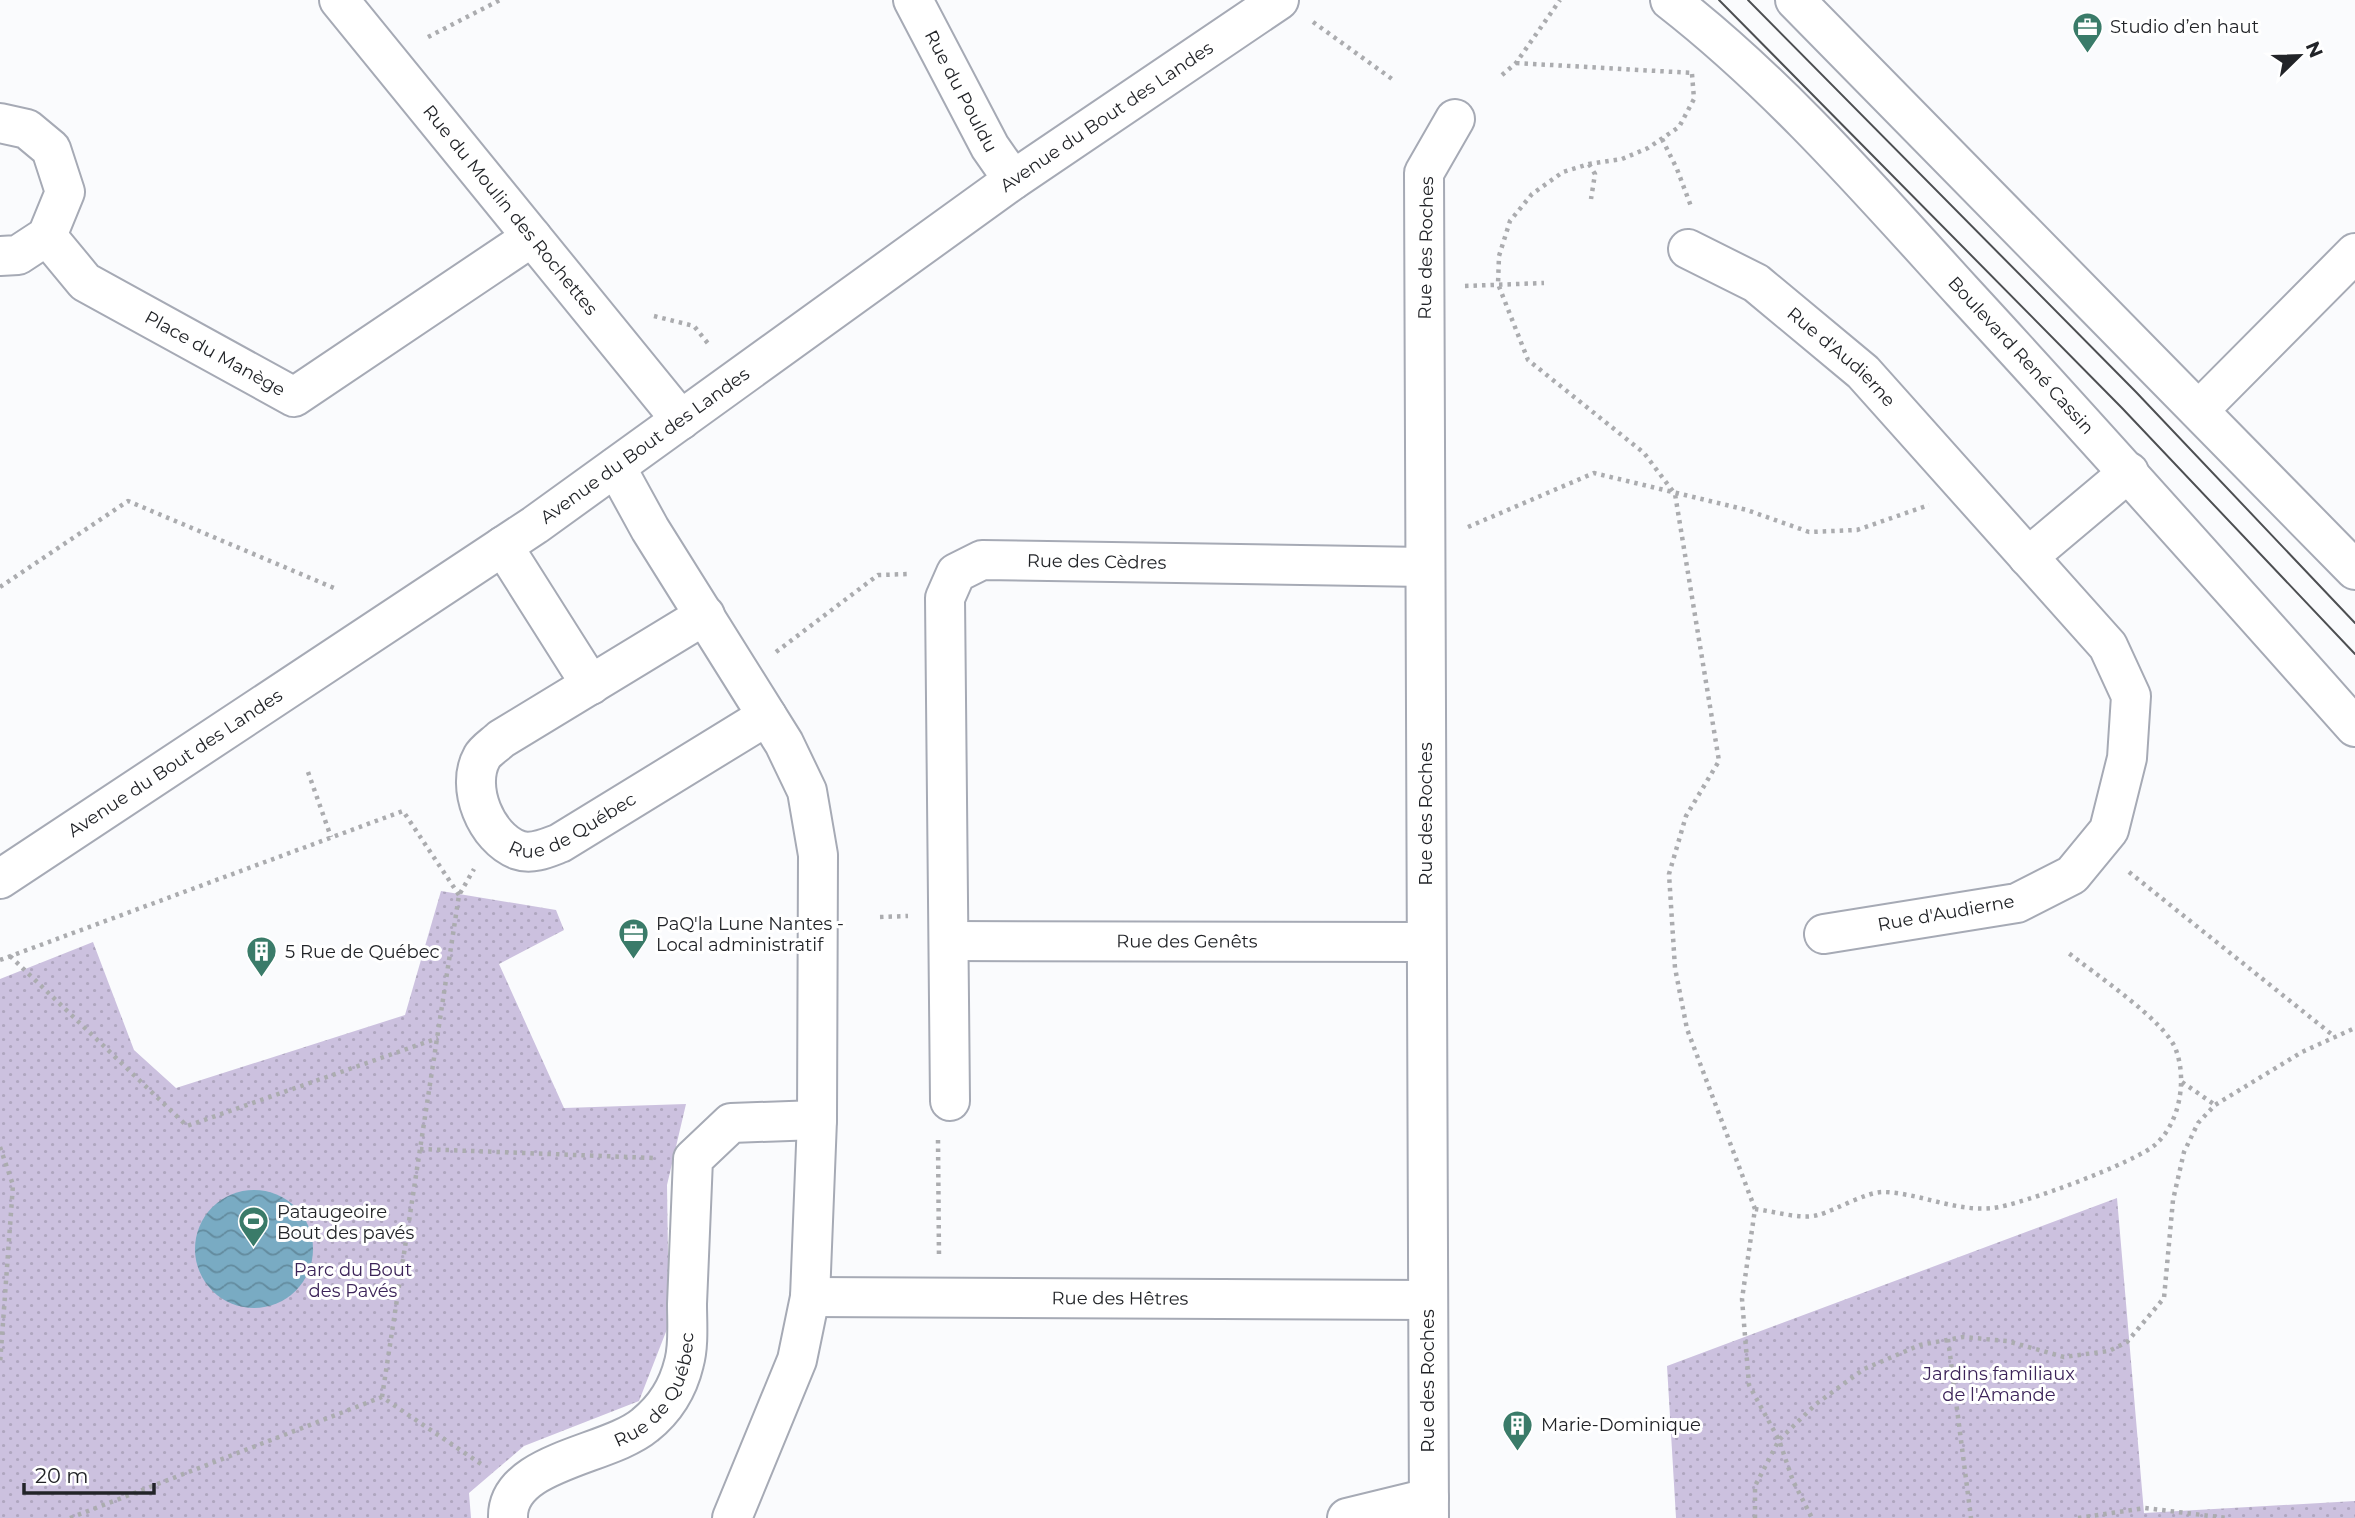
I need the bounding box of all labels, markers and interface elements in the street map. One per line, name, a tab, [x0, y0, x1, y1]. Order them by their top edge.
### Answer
office icon: Studio d’en haut	[2070, 10, 2104, 54]
place label: Studio d’en haut	[2110, 16, 2259, 38]
north arrow	[2264, 21, 2334, 91]
street label: Rue du Pouldu	[920, 26, 1002, 156]
street label: Avenue du Bout des Landes	[996, 37, 1218, 197]
text: N	[2301, 38, 2328, 61]
street label: Rue du Moulin des Rochettes	[418, 101, 602, 320]
street label: Rue des Roches	[1414, 176, 1438, 320]
street label: Boulevard René Cassin	[1943, 272, 2098, 439]
street label: Rue d'Audierne	[1782, 302, 1900, 412]
street label: Place du Manège	[141, 306, 289, 401]
street label: Avenue du Bout des Landes	[536, 363, 754, 529]
street label: Rue des Cèdres	[1027, 550, 1167, 574]
street label: Avenue du Bout des Landes	[64, 684, 287, 842]
street label: Rue des Roches	[1415, 742, 1437, 886]
street label: Rue de Québec	[505, 788, 640, 863]
street label: Rue d'Audierne	[1876, 890, 2016, 936]
place label: PaQ'la Lune Nantes - Local administratif	[656, 913, 844, 956]
office icon: PaQ'la Lune Nantes - Local administratif	[616, 917, 650, 961]
street label: Rue des Genêts	[1116, 930, 1258, 953]
building icon: 5 Rue de Québec	[245, 935, 279, 979]
place label: 5 Rue de Québec	[285, 941, 440, 963]
place label: Pataugeoire Bout des pavés	[277, 1201, 414, 1244]
sports icon: Pataugeoire Bout des pavés	[237, 1205, 271, 1249]
park label: Parc du Bout des Pavés	[294, 1259, 412, 1302]
street label: Rue des Hêtres	[1052, 1287, 1189, 1310]
street label: Rue des Roches	[1417, 1309, 1439, 1453]
street label: Rue de Québec	[611, 1332, 698, 1452]
park label: Jardins familiaux de l'Amande	[1922, 1363, 2075, 1406]
building icon: Marie-Dominique	[1501, 1408, 1535, 1452]
place label: Marie-Dominique	[1541, 1414, 1701, 1436]
scale bar	[24, 1452, 154, 1496]
text: 20 m	[35, 1463, 89, 1488]

